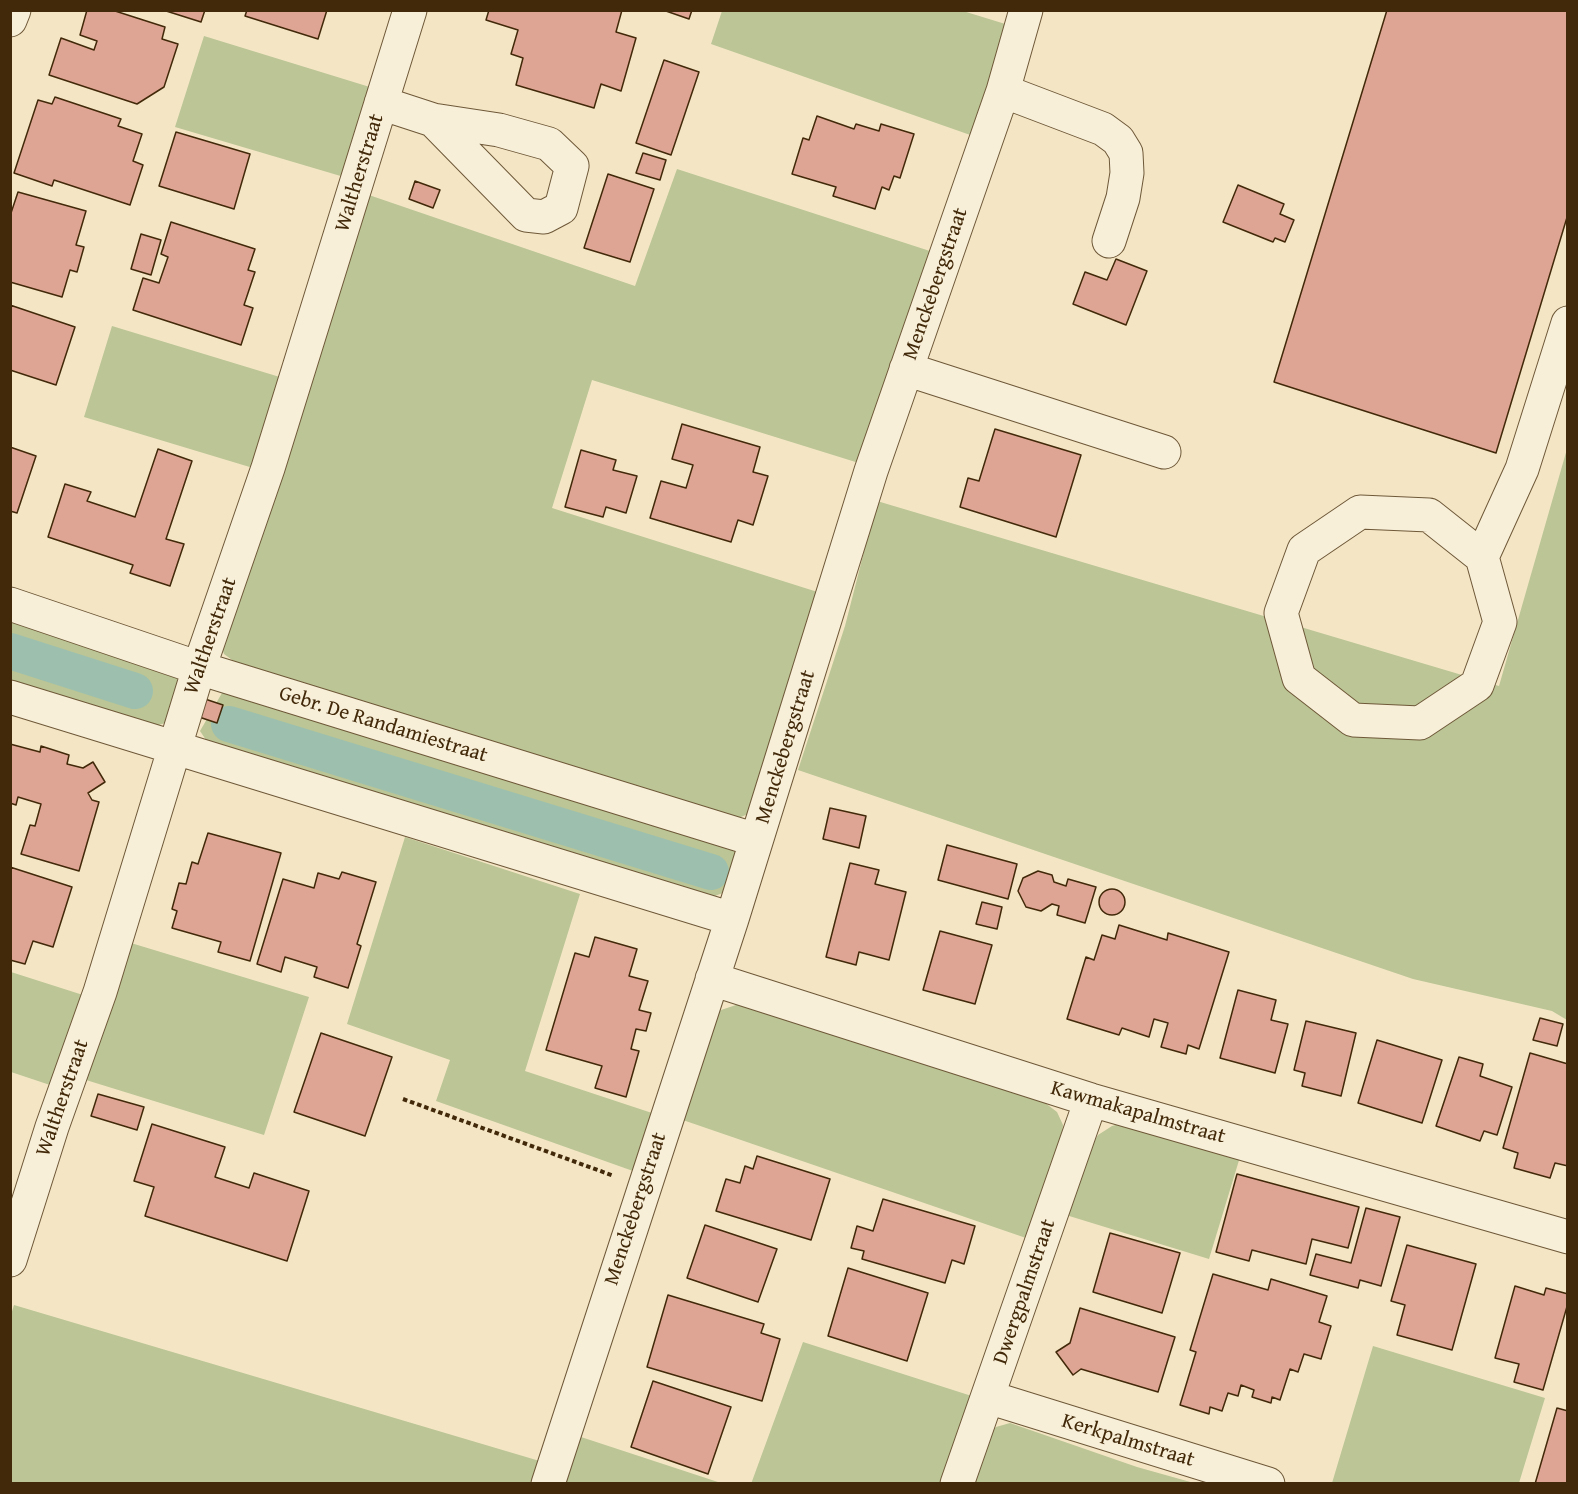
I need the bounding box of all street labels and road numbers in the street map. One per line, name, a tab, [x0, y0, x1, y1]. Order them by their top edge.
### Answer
street label: Waltherstraat	[330, 111, 390, 235]
street label: Menckebergstraat	[898, 205, 974, 363]
street label: Waltherstraat	[179, 574, 243, 698]
street label: Menckebergstraat	[751, 667, 821, 827]
street label: Gebr. De Randamiestraat	[276, 681, 490, 769]
street label: Waltherstraat	[31, 1036, 95, 1160]
street label: Kawmakapalmstraat	[1048, 1076, 1228, 1150]
street label: Menckebergstraat	[599, 1129, 673, 1289]
street label: Dwergpalmstraat	[988, 1216, 1062, 1368]
street label: Kerkpalmstraat	[1059, 1409, 1197, 1473]

